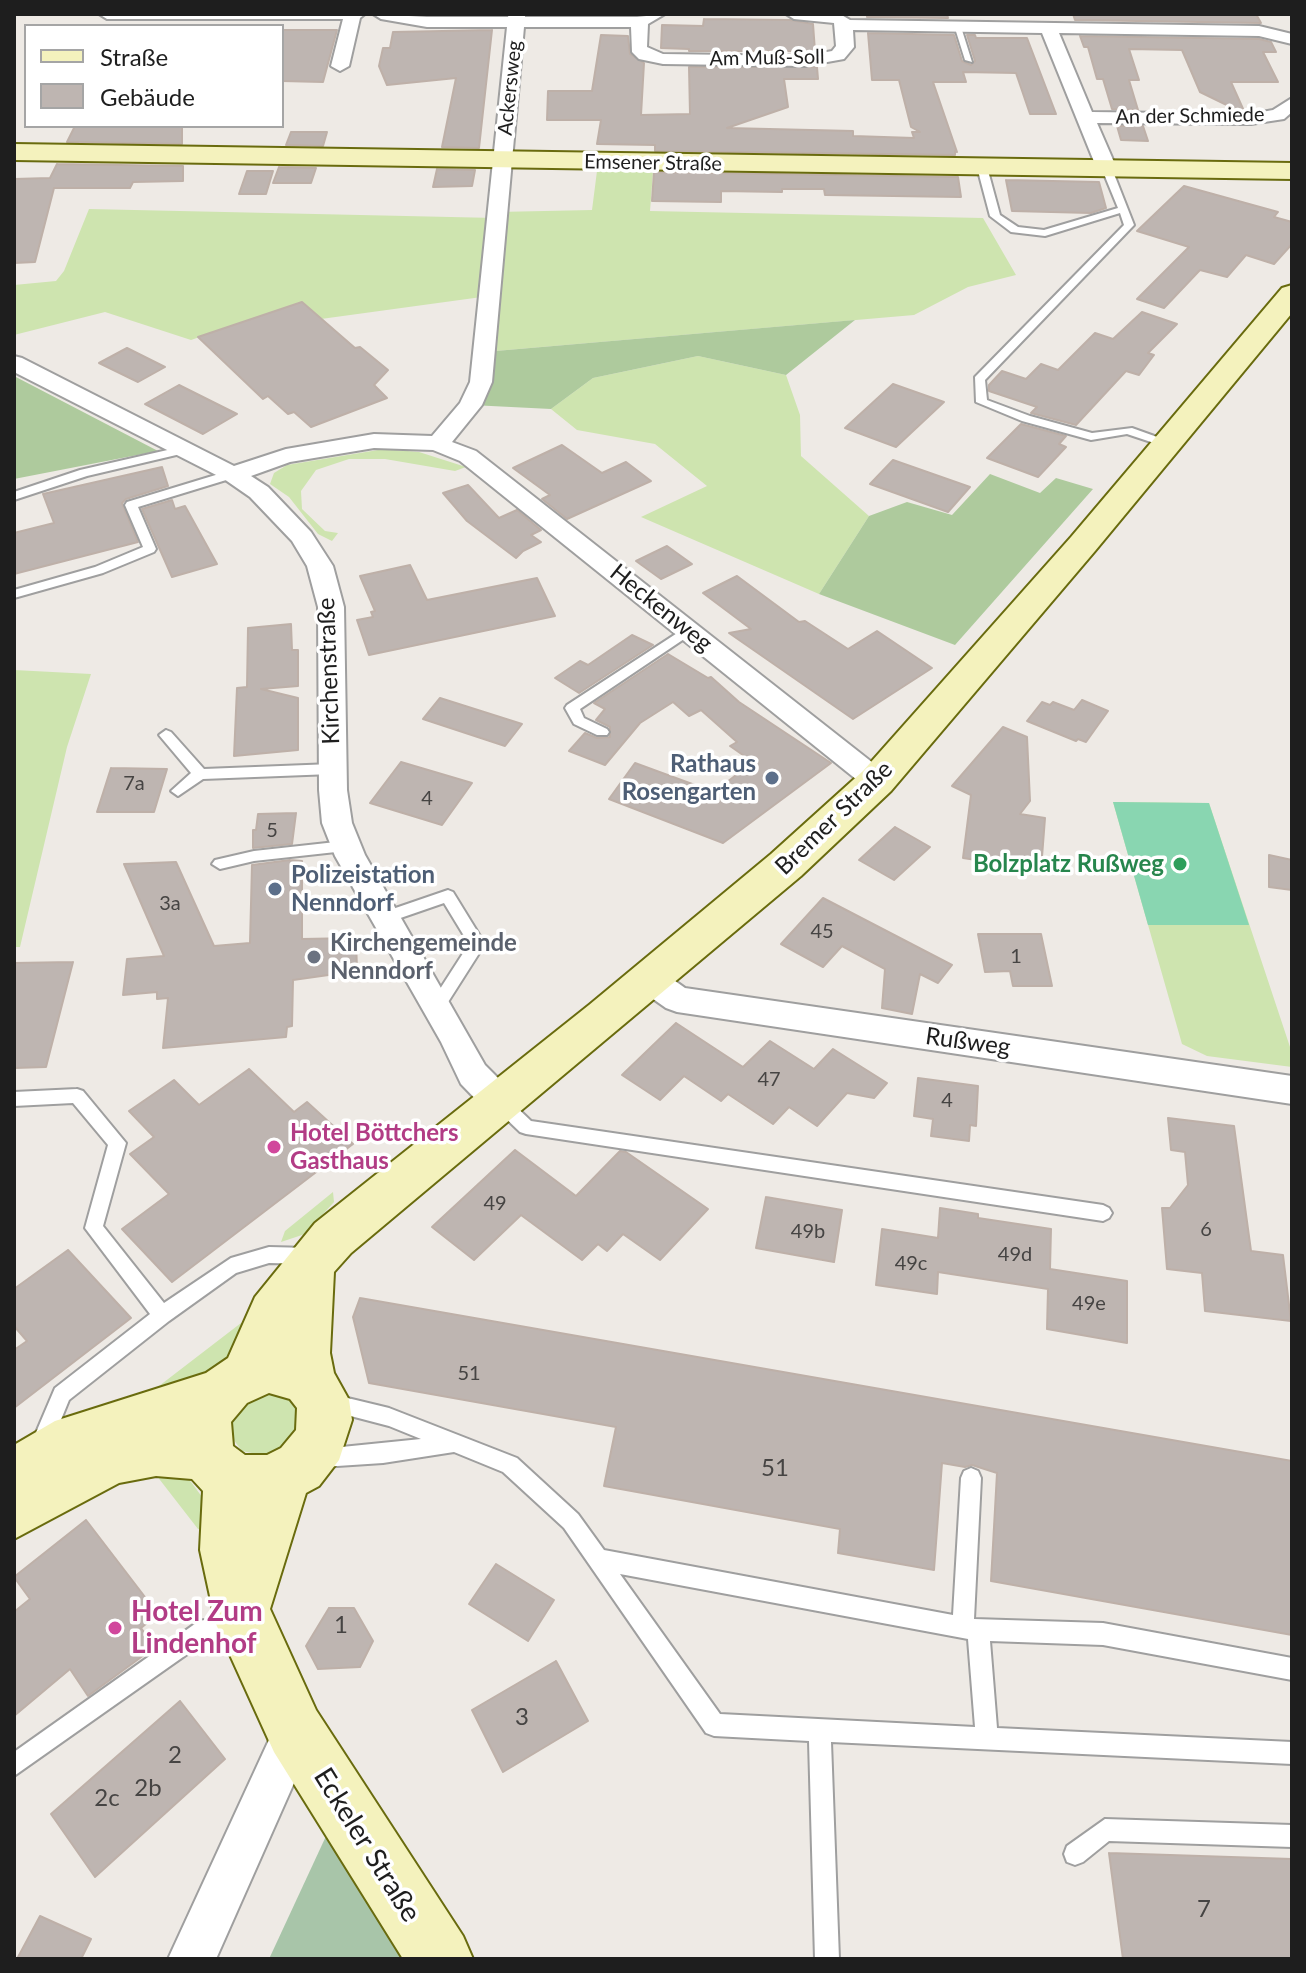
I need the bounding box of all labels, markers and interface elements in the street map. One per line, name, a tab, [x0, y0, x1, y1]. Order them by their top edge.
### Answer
legend	[24, 24, 284, 128]
street label: Ackersweg	[493, 39, 527, 137]
text: Straße	[100, 42, 168, 71]
street label: Am Muß-Soll	[709, 45, 825, 71]
text: Gebäude	[100, 82, 195, 111]
street label: An der Schmiede	[1115, 103, 1265, 129]
street label: Emsener Straße	[584, 150, 722, 176]
street label: Heckenweg	[604, 558, 718, 658]
street label: Kirchenstraße	[312, 597, 346, 745]
place label: Rathaus Rosengarten	[622, 750, 756, 806]
street label: Bremer Straße	[769, 755, 899, 881]
marker: Rathaus Rosengarten	[763, 769, 781, 787]
house number: 7a	[123, 772, 145, 796]
house number: 4	[421, 787, 433, 811]
house number: 5	[266, 819, 278, 843]
place label: Bolzplatz Rußweg	[973, 850, 1164, 878]
marker: Bolzplatz Rußweg	[1171, 855, 1189, 873]
place label: Polizeistation Nenndorf	[291, 861, 435, 917]
marker: Polizeistation Nenndorf	[266, 880, 284, 898]
house number: 3a	[159, 892, 181, 916]
house number: 45	[810, 920, 834, 944]
place label: Kirchengemeinde Nenndorf	[330, 929, 517, 985]
house number: 1	[1010, 945, 1022, 969]
marker: Kirchengemeinde Nenndorf	[305, 948, 323, 966]
street label: Rußweg	[924, 1022, 1012, 1062]
house number: 47	[757, 1068, 781, 1092]
house number: 4	[941, 1089, 953, 1113]
place label: Hotel Böttchers Gasthaus	[290, 1119, 458, 1175]
marker: Hotel Böttchers Gasthaus	[265, 1138, 283, 1156]
house number: 49	[483, 1192, 507, 1216]
house number: 6	[1200, 1218, 1212, 1242]
house number: 49b	[791, 1220, 825, 1244]
house number: 49d	[998, 1243, 1032, 1267]
house number: 49c	[895, 1252, 927, 1276]
house number: 49e	[1072, 1292, 1106, 1316]
house number: 51	[457, 1362, 481, 1386]
house number: 51	[761, 1454, 789, 1482]
place label: Hotel Zum Lindenhof	[131, 1595, 263, 1661]
house number: 1	[334, 1611, 348, 1639]
marker: Hotel Zum Lindenhof	[106, 1619, 124, 1637]
house number: 3	[515, 1703, 529, 1731]
house number: 2	[168, 1741, 182, 1769]
street label: Eckeler Straße	[306, 1762, 428, 1928]
house number: 2b	[134, 1774, 162, 1802]
house number: 2c	[94, 1784, 120, 1812]
house number: 7	[1197, 1895, 1211, 1923]

